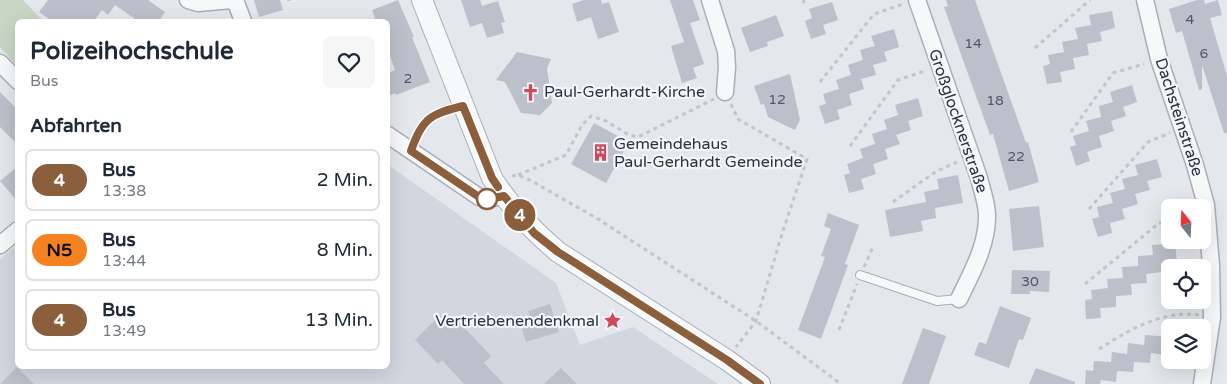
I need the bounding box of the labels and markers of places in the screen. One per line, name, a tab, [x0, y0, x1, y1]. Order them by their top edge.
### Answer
church icon: Paul-Gerhardt-Kirche	[520, 82, 540, 102]
place label: Paul-Gerhardt-Kirche	[544, 82, 705, 102]
place label: Gemeindehaus Paul-Gerhardt Gemeinde	[614, 134, 803, 172]
building icon: Gemeindehaus Paul-Gerhardt Gemeinde	[590, 143, 610, 163]
unlabelled marker	[476, 188, 498, 210]
place label: Vertriebenendenkmal	[435, 311, 599, 331]
place icon: Vertriebenendenkmal	[603, 311, 623, 331]

